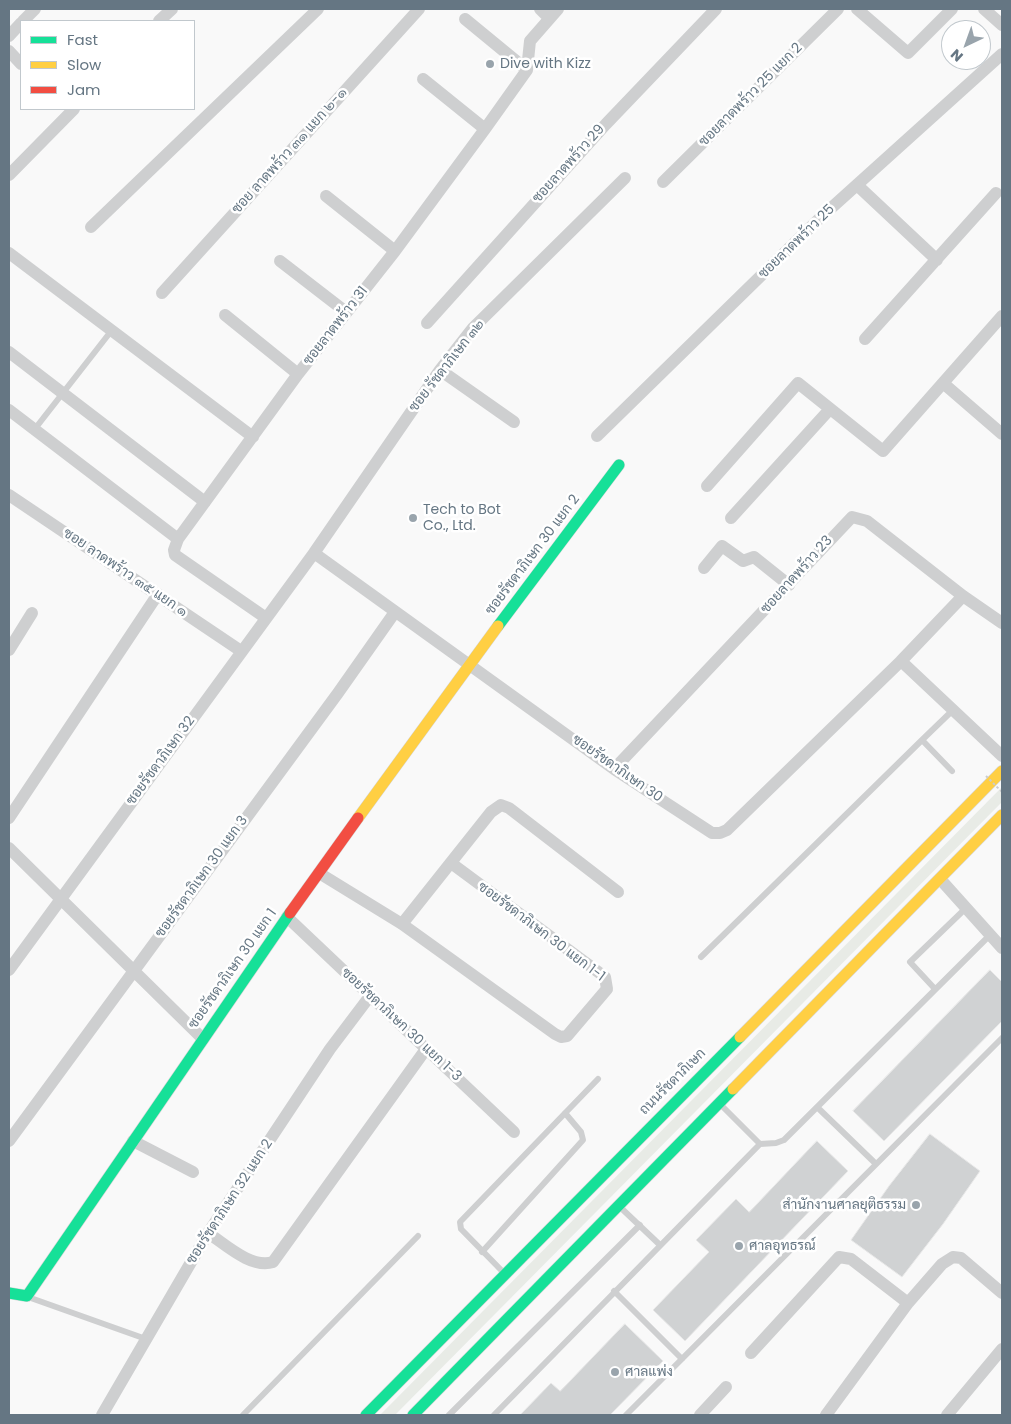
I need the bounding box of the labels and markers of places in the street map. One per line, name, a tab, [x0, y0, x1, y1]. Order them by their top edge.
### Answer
place label: Dive with Kizz	[500, 56, 591, 72]
marker: Dive with Kizz	[484, 58, 496, 70]
place label: Tech to Bot Co., Ltd.	[423, 502, 501, 534]
marker: Tech to Bot Co., Ltd.	[407, 512, 419, 524]
place label: สำนักงานศาลยุติธรรม	[782, 1197, 906, 1213]
marker: สำนักงานศาลยุติธรรม	[910, 1199, 922, 1211]
place label: ศาลอุทธรณ์	[749, 1238, 816, 1254]
marker: ศาลอุทธรณ์	[733, 1240, 745, 1252]
place label: ศาลแพ่ง	[625, 1364, 673, 1380]
marker: ศาลแพ่ง	[609, 1366, 621, 1378]

